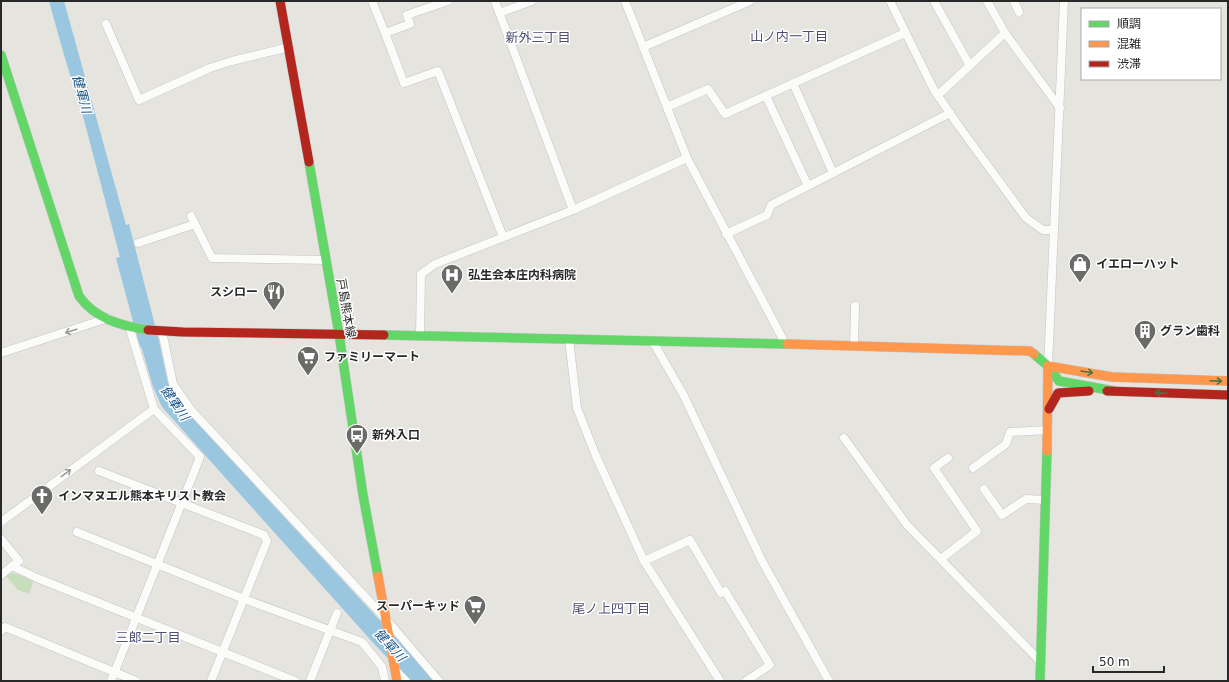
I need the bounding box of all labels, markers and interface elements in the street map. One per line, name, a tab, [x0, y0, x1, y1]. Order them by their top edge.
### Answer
legend	[1081, 8, 1221, 80]
text: 順調	[1117, 17, 1141, 31]
district label: 山ノ内一丁目	[750, 29, 828, 44]
district label: 新外三丁目	[505, 30, 571, 45]
text: 混雑	[1117, 37, 1141, 51]
text: 渋滞	[1117, 57, 1141, 71]
water label: 健軍川	[70, 73, 95, 117]
shop icon: イエローハット	[1067, 251, 1093, 284]
place label: イエローハット	[1096, 257, 1180, 271]
hospital icon: 弘生会本庄内科病院	[439, 262, 465, 295]
place label: 弘生会本庄内科病院	[468, 268, 576, 282]
street label: 戸島熊本線	[334, 277, 358, 339]
restaurant icon: スシロー	[261, 279, 287, 312]
place label: スシロー	[210, 285, 258, 299]
building icon: グラン歯科	[1132, 318, 1158, 351]
place label: グラン歯科	[1160, 324, 1220, 338]
one-way arrow	[65, 327, 77, 335]
supermarket icon: ファミリーマート	[295, 344, 321, 377]
place label: ファミリーマート	[324, 350, 420, 364]
one-way arrow	[1080, 369, 1093, 377]
one-way arrow	[1209, 377, 1222, 385]
water label: 健軍川	[158, 383, 193, 425]
one-way arrow	[1155, 389, 1168, 396]
bus stop icon: 新外入口	[344, 422, 370, 455]
place label: 新外入口	[372, 428, 420, 442]
one-way arrow	[60, 469, 71, 478]
church icon: インマヌエル熊本キリスト教会	[29, 483, 55, 516]
place label: インマヌエル熊本キリスト教会	[58, 489, 226, 503]
supermarket icon: スーパーキッド	[462, 593, 488, 626]
place label: スーパーキッド	[376, 599, 460, 613]
district label: 尾ノ上四丁目	[572, 601, 650, 616]
water label: 健軍川	[371, 625, 410, 666]
district label: 三郎二丁目	[115, 630, 181, 645]
scale bar	[1093, 648, 1164, 674]
text: 50 m	[1099, 655, 1130, 669]

